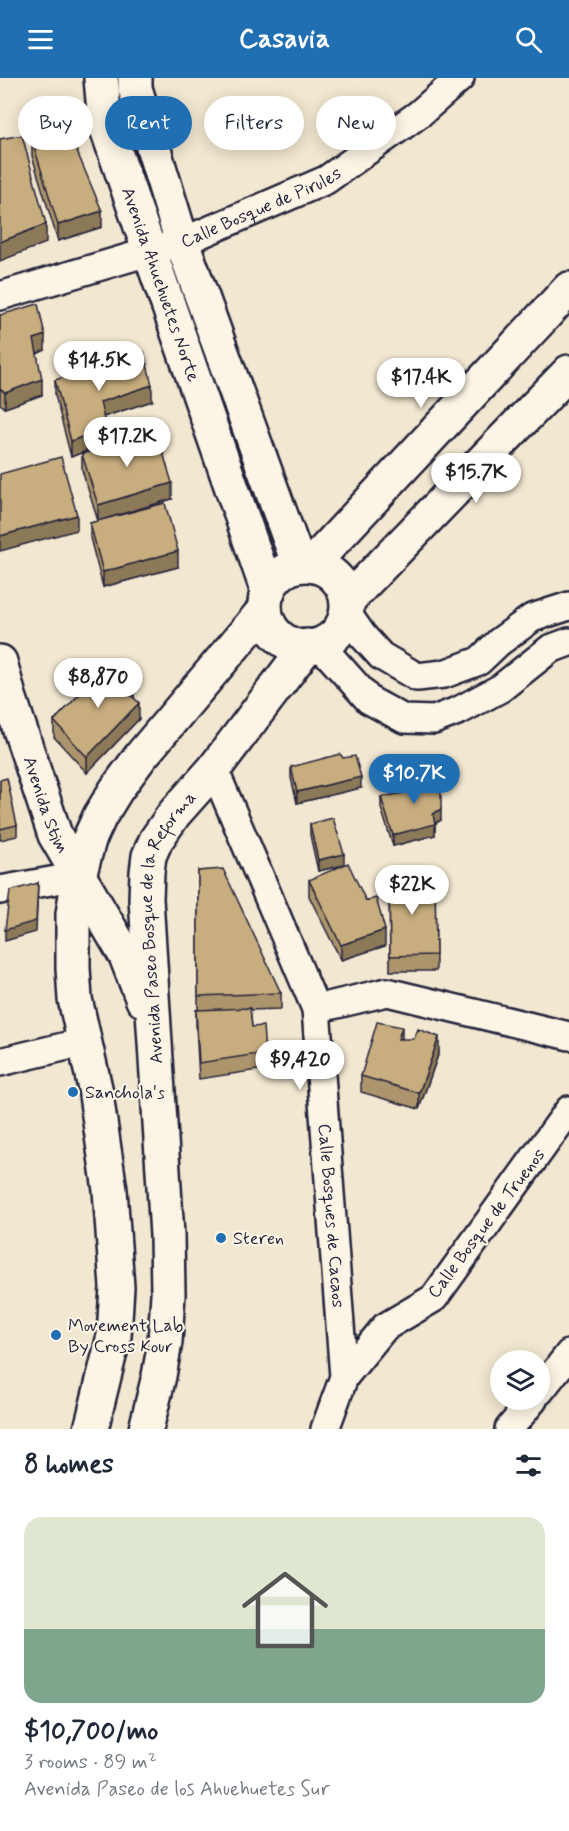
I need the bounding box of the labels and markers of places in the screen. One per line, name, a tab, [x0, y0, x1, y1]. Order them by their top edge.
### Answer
pin: $14.5K	[50, 341, 148, 392]
pin: $17.4K	[372, 358, 470, 409]
pin: $17.2K	[78, 417, 176, 468]
pin: $15.7K	[427, 453, 525, 504]
pin: $8,870	[49, 658, 147, 709]
pin: $10.7K	[365, 754, 463, 805]
pin: $22K	[376, 865, 448, 916]
pin: $9,420	[251, 1040, 349, 1091]
place label: Sanchola's	[85, 1081, 165, 1105]
marker: Sanchola's	[66, 1085, 80, 1099]
place label: Steren	[233, 1227, 284, 1251]
marker: Steren	[214, 1231, 228, 1245]
place label: Movement Lab By Cross Kour	[68, 1314, 183, 1359]
marker: Movement Lab By Cross Kour	[49, 1328, 63, 1342]

